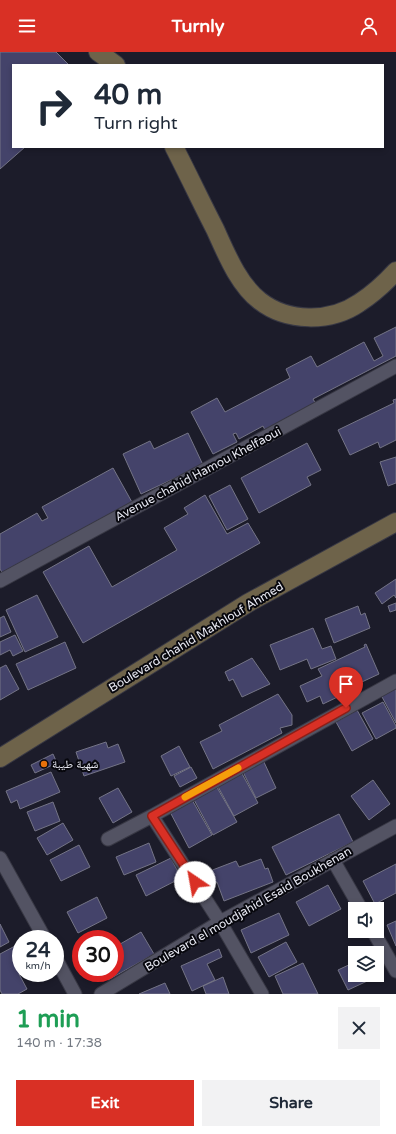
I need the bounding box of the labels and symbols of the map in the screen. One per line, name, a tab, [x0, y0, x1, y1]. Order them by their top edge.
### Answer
street label: Avenue chahid Hamou Khelfaoui	[113, 424, 283, 524]
street label: Boulevard chahid Makhlouf Ahmed	[106, 579, 286, 695]
pin	[329, 667, 363, 708]
place label: شهية طيبة	[52, 757, 99, 771]
marker: شهية طيبة	[39, 759, 49, 769]
street label: Boulevard el moudjahid Esaid Boukhenan	[142, 844, 354, 974]
position arrow	[174, 861, 216, 903]
speed limit sign: 30	[72, 930, 124, 982]

